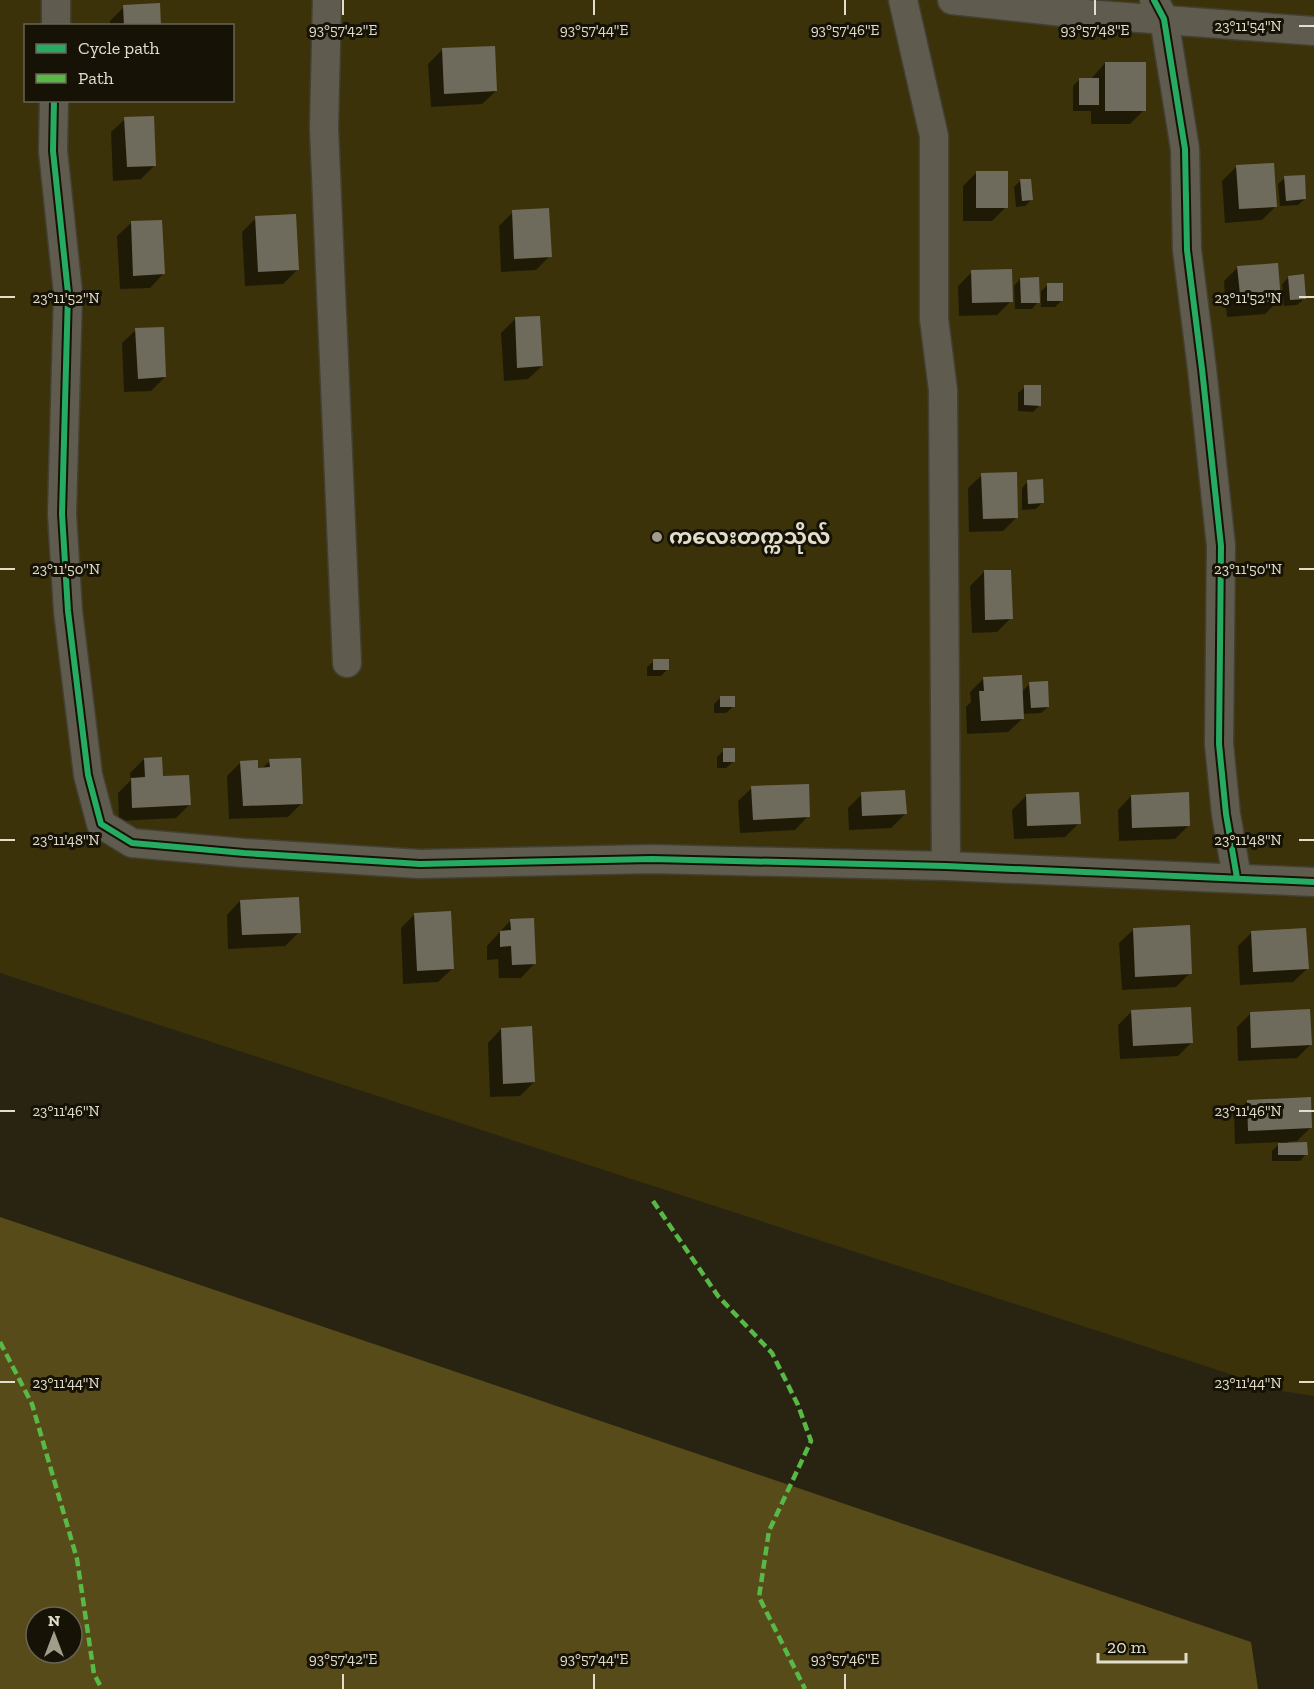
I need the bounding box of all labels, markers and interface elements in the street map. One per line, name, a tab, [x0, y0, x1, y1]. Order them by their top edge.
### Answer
text: 23°11'54"N	[1214, 17, 1282, 35]
text: 93°57'42"E	[309, 21, 377, 39]
text: 93°57'44"E	[560, 21, 628, 39]
text: 93°57'46"E	[811, 21, 880, 39]
text: 93°57'48"E	[1061, 21, 1130, 39]
legend	[24, 24, 234, 102]
text: Cycle path	[78, 37, 160, 59]
text: Path	[78, 67, 114, 89]
text: 23°11'52"N	[32, 289, 100, 307]
text: 23°11'52"N	[1214, 289, 1282, 307]
place label: ကလေးတက္ကသိုလ်	[669, 521, 830, 555]
marker: ကလေးတက္ကသိုလ်	[650, 530, 664, 544]
text: 23°11'50"N	[32, 560, 100, 578]
text: 23°11'50"N	[1214, 560, 1282, 578]
text: 23°11'48"N	[32, 831, 100, 849]
text: 23°11'48"N	[1214, 831, 1282, 849]
text: 23°11'46"N	[32, 1102, 100, 1120]
text: 23°11'46"N	[1214, 1102, 1282, 1120]
text: 23°11'44"N	[33, 1374, 99, 1392]
text: 23°11'44"N	[1215, 1374, 1281, 1392]
north arrow	[24, 1605, 84, 1665]
text: N	[48, 1611, 60, 1630]
scale bar	[1098, 1626, 1186, 1664]
text: 20 m	[1107, 1636, 1147, 1658]
text: 93°57'42"E	[309, 1650, 377, 1668]
text: 93°57'44"E	[560, 1650, 628, 1668]
text: 93°57'46"E	[811, 1650, 880, 1668]

